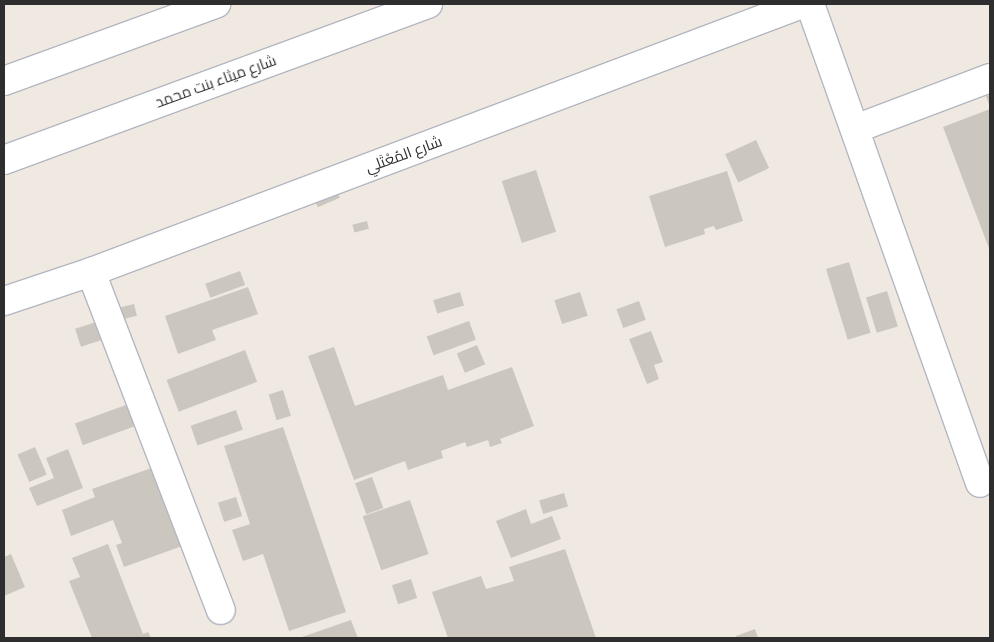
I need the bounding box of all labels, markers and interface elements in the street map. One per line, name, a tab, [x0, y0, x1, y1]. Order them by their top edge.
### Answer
street label: شارع ميثاء بنت محمد	[153, 52, 279, 112]
street label: شارع المُعْتَلي	[363, 133, 445, 177]

